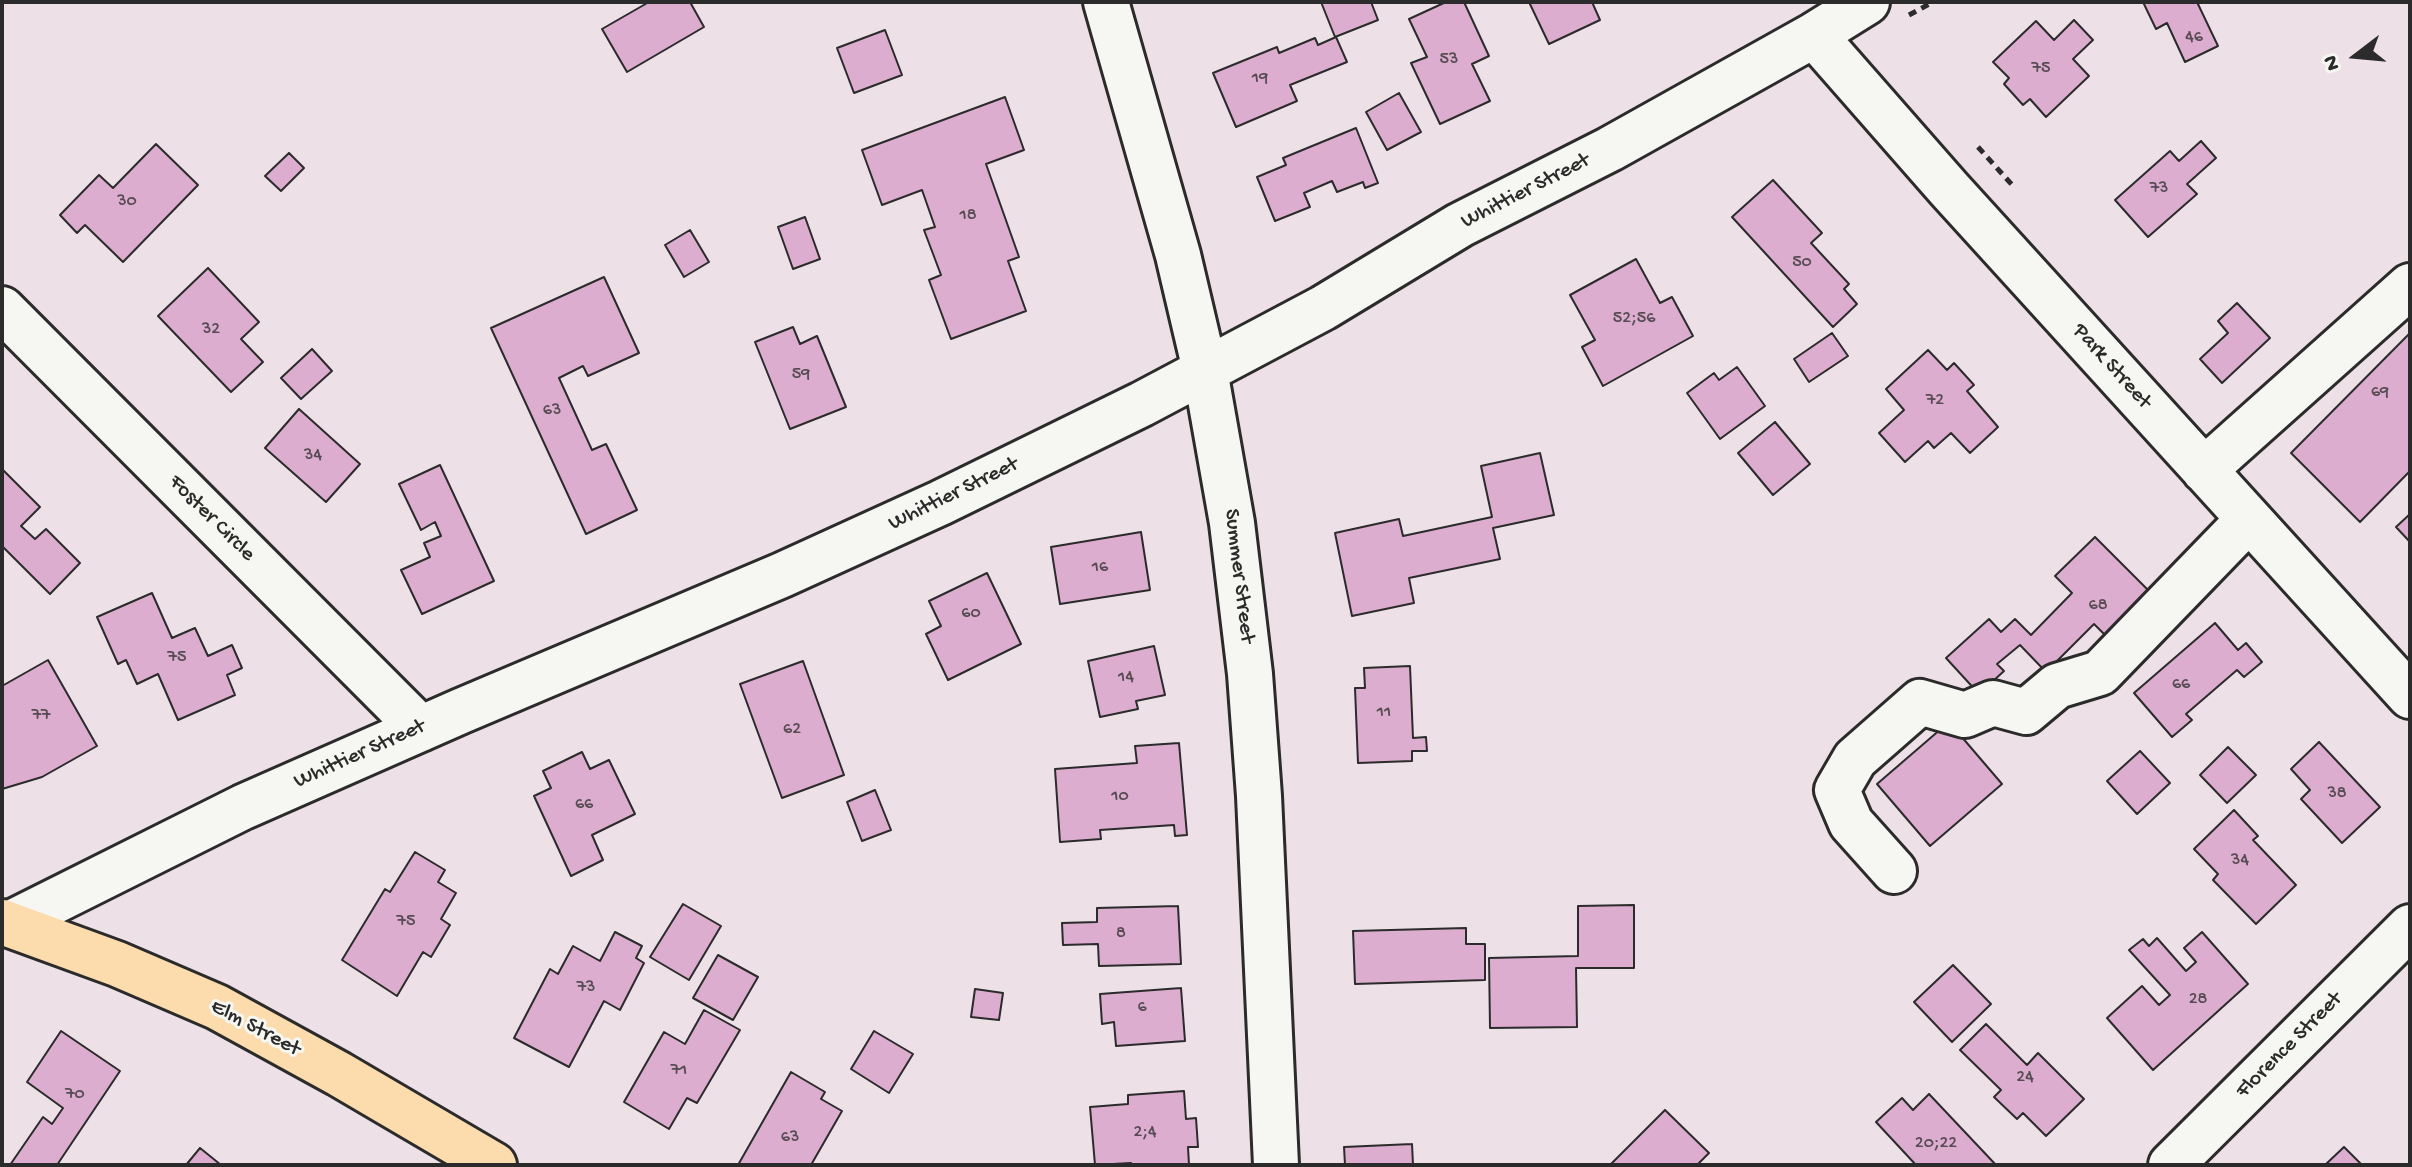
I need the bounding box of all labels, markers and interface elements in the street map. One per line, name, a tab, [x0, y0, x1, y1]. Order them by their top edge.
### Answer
north arrow	[2316, 16, 2396, 96]
house number: 46	[2185, 27, 2203, 49]
house number: 53	[1440, 49, 1458, 71]
text: N	[2318, 52, 2347, 73]
house number: 75	[2032, 58, 2050, 80]
house number: 19	[1252, 68, 1268, 90]
street label: Whittier Street	[1457, 148, 1595, 236]
house number: 73	[2150, 178, 2168, 200]
house number: 30	[117, 191, 137, 213]
house number: 18	[959, 205, 977, 227]
house number: 50	[1792, 252, 1812, 274]
house number: 52;56	[1613, 308, 1655, 330]
house number: 32	[202, 319, 220, 341]
street label: Park Street	[2066, 319, 2156, 415]
house number: 59	[792, 364, 810, 386]
house number: 69	[2371, 382, 2389, 404]
house number: 72	[1926, 390, 1944, 412]
house number: 63	[543, 400, 561, 422]
house number: 34	[304, 445, 322, 467]
street label: Whittier Street	[885, 452, 1023, 538]
street label: Foster Circle	[162, 470, 260, 568]
street label: Summer Street	[1217, 508, 1259, 644]
house number: 16	[1092, 557, 1108, 579]
house number: 68	[2089, 595, 2107, 617]
house number: 60	[961, 603, 981, 625]
house number: 75	[168, 647, 186, 669]
house number: 14	[1118, 667, 1134, 689]
house number: 66	[2172, 674, 2190, 696]
house number: 11	[1377, 702, 1391, 724]
house number: 77	[32, 705, 50, 727]
street label: Whittier Street	[290, 714, 430, 796]
house number: 62	[783, 719, 801, 741]
house number: 38	[2327, 783, 2347, 805]
house number: 10	[1111, 786, 1129, 808]
house number: 66	[575, 794, 593, 816]
house number: 34	[2231, 850, 2249, 872]
house number: 75	[397, 911, 415, 933]
house number: 8	[1116, 923, 1126, 945]
house number: 73	[577, 977, 595, 999]
street label: Florence Street	[2231, 987, 2349, 1105]
house number: 28	[2189, 989, 2207, 1011]
street label: Elm Street	[206, 994, 304, 1064]
house number: 6	[1137, 997, 1147, 1019]
house number: 71	[671, 1060, 687, 1082]
house number: 24	[2016, 1067, 2034, 1089]
house number: 70	[65, 1084, 85, 1106]
house number: 2;4	[1134, 1122, 1156, 1144]
house number: 63	[781, 1127, 799, 1149]
house number: 20;22	[1915, 1133, 1957, 1155]

